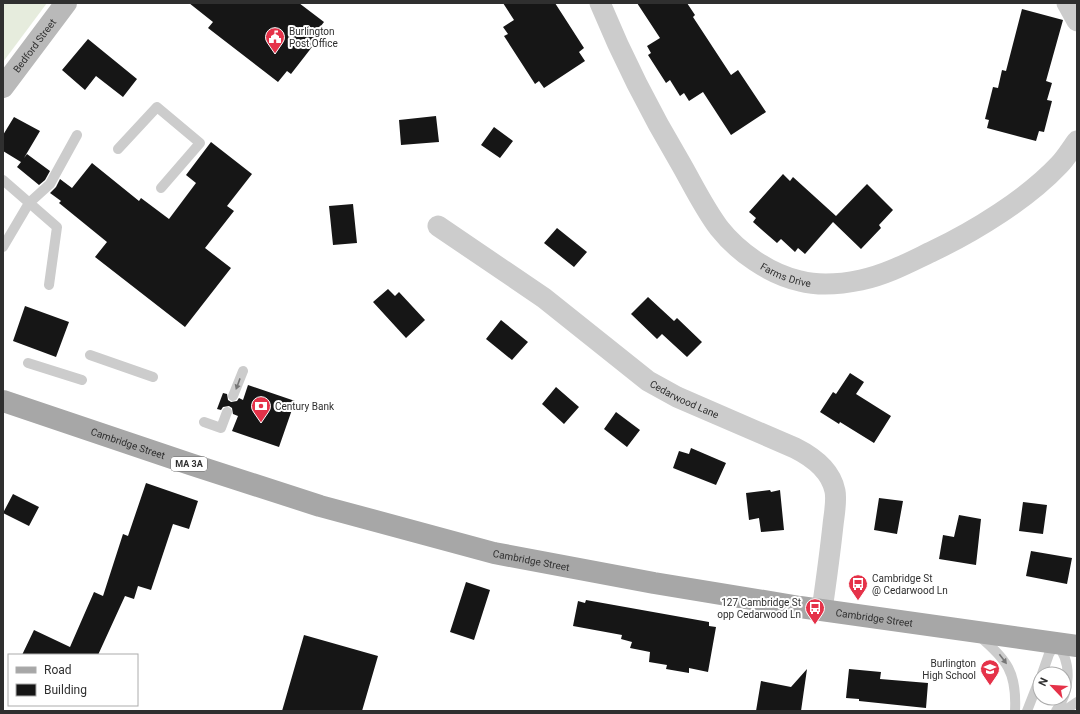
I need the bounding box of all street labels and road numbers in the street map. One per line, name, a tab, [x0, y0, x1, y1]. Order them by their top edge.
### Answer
street label: Bedford Street	[11, 17, 58, 75]
street label: Farms Drive	[758, 261, 812, 289]
street label: Cedarwood Lane	[648, 378, 721, 420]
street label: Cambridge Street	[89, 426, 166, 461]
road number: MA 3A	[171, 457, 207, 471]
street label: Cambridge Street	[492, 548, 570, 573]
street label: Cambridge Street	[835, 607, 914, 629]

